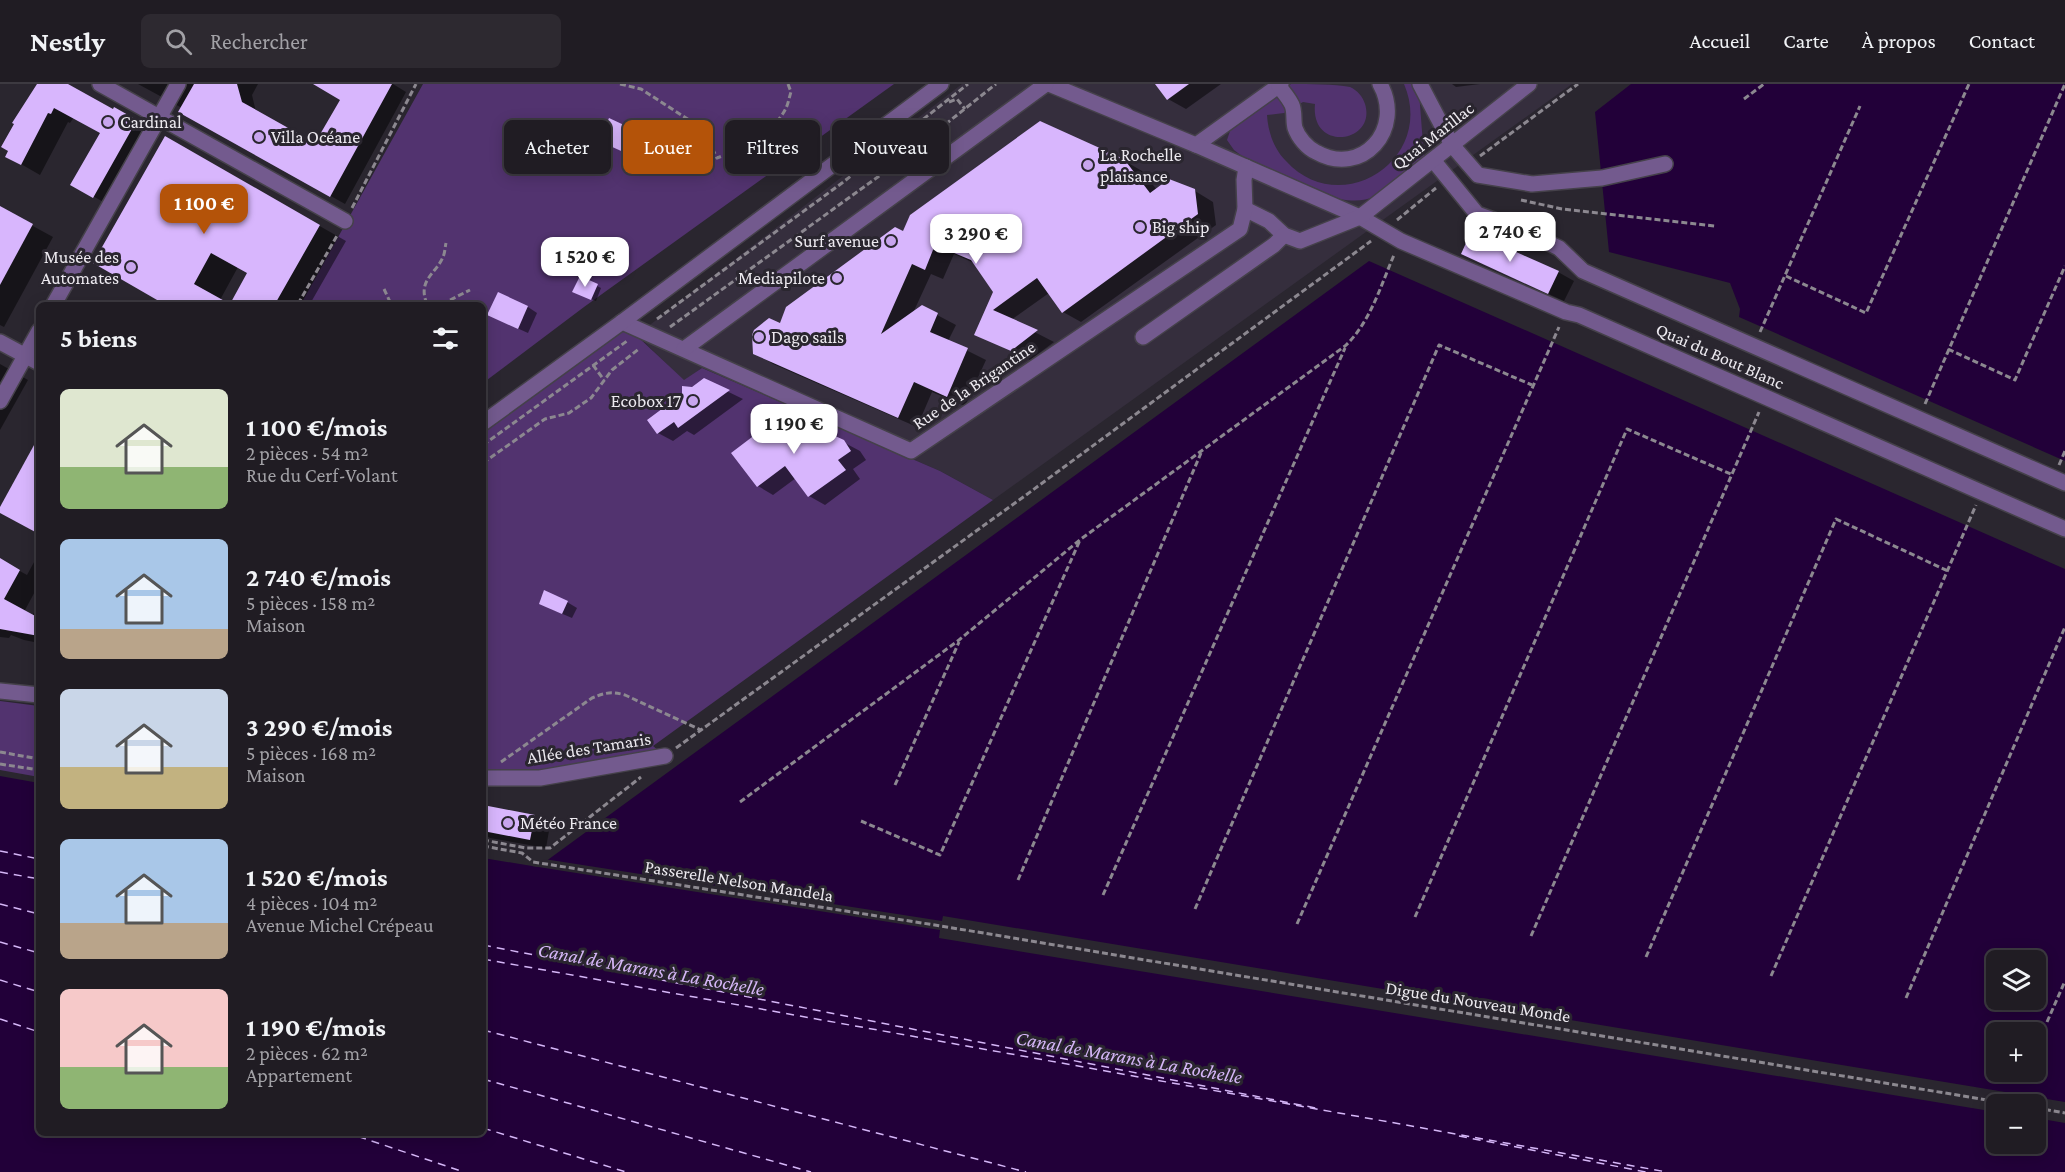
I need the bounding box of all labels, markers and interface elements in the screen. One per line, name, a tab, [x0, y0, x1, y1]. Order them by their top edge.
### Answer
search box	[141, 14, 561, 68]
icon: search	[162, 25, 195, 58]
text: Nestly	[30, 26, 105, 57]
text: Rechercher	[210, 29, 308, 54]
text: Accueil	[1690, 29, 1750, 53]
text: Carte	[1783, 29, 1829, 53]
text: À propos	[1862, 29, 1936, 53]
text: Contact	[1969, 29, 2035, 53]
street label: Quai Marillac	[1388, 98, 1478, 174]
place label: Cardinal	[120, 112, 182, 132]
marker: Cardinal	[101, 115, 115, 129]
chip: Acheter	[504, 120, 611, 174]
chip: Louer	[623, 120, 713, 174]
chip: Filtres	[725, 120, 820, 174]
chip: Nouveau	[832, 120, 949, 174]
place label: Villa Océane	[271, 127, 360, 147]
marker: Villa Océane	[252, 130, 266, 144]
place label: La Rochelle plaisance	[1100, 145, 1182, 186]
marker: La Rochelle plaisance	[1081, 158, 1095, 172]
pin: 1 100 €	[149, 184, 259, 235]
text: 1 100 €	[174, 192, 234, 214]
pin: 2 740 €	[1455, 212, 1565, 263]
pin: 3 290 €	[921, 214, 1031, 265]
place label: Big ship	[1152, 217, 1210, 237]
marker: Big ship	[1133, 220, 1147, 234]
text: 2 740 €	[1479, 220, 1541, 242]
text: 3 290 €	[944, 222, 1008, 244]
place label: Surf avenue	[795, 231, 879, 251]
marker: Surf avenue	[884, 234, 898, 248]
pin: 1 520 €	[530, 237, 640, 288]
text: 1 520 €	[555, 245, 615, 267]
place label: Musée des Automates	[41, 247, 119, 288]
marker: Musée des Automates	[124, 260, 138, 274]
place label: Mediapilote	[738, 268, 825, 288]
marker: Mediapilote	[830, 271, 844, 285]
street label: Quai du Bout Blanc	[1653, 319, 1788, 393]
icon: filters	[429, 322, 462, 355]
text: 5 biens	[60, 324, 137, 353]
place label: Dago sails	[771, 327, 844, 347]
marker: Dago sails	[752, 330, 766, 344]
street label: Rue de la Brigantine	[909, 337, 1039, 433]
place label: Ecobox 17	[611, 391, 681, 411]
marker: Ecobox 17	[686, 394, 700, 408]
pin: 1 190 €	[739, 404, 849, 455]
text: 1 190 €	[765, 412, 823, 434]
icon: home	[108, 413, 180, 485]
text: 1 100 €/mois	[246, 413, 387, 442]
text: 2 pièces · 54 m²	[246, 442, 368, 464]
text: Rue du Cerf-Volant	[246, 464, 398, 486]
icon: home	[108, 563, 180, 635]
text: 2 740 €/mois	[246, 563, 391, 592]
text: 5 pièces · 158 m²	[246, 592, 375, 614]
text: Maison	[246, 614, 306, 636]
icon: home	[108, 713, 180, 785]
text: 3 290 €/mois	[246, 713, 392, 742]
street label: Allée des Tamaris	[526, 728, 652, 768]
text: 5 pièces · 168 m²	[246, 742, 376, 764]
text: Maison	[246, 764, 306, 786]
place label: Météo France	[520, 813, 617, 833]
marker: Météo France	[501, 816, 515, 830]
street label: Passerelle Nelson Mandela	[643, 856, 835, 906]
icon: home	[108, 863, 180, 935]
text: 1 520 €/mois	[246, 863, 388, 892]
text: 4 pièces · 104 m²	[246, 892, 377, 914]
text: Avenue Michel Crépeau	[246, 914, 434, 936]
water label: Canal de Marans à La Rochelle	[536, 938, 766, 1000]
map controls	[1986, 950, 2046, 1154]
button: layers	[1986, 950, 2046, 1010]
street label: Digue du Nouveau Monde	[1384, 977, 1572, 1027]
icon: home	[108, 1013, 180, 1085]
text: 1 190 €/mois	[246, 1013, 386, 1042]
button: +	[1986, 1022, 2046, 1082]
water label: Canal de Marans à La Rochelle	[1014, 1026, 1244, 1088]
text: 2 pièces · 62 m²	[246, 1042, 368, 1064]
text: Appartement	[246, 1064, 352, 1086]
button: −	[1986, 1094, 2046, 1154]

